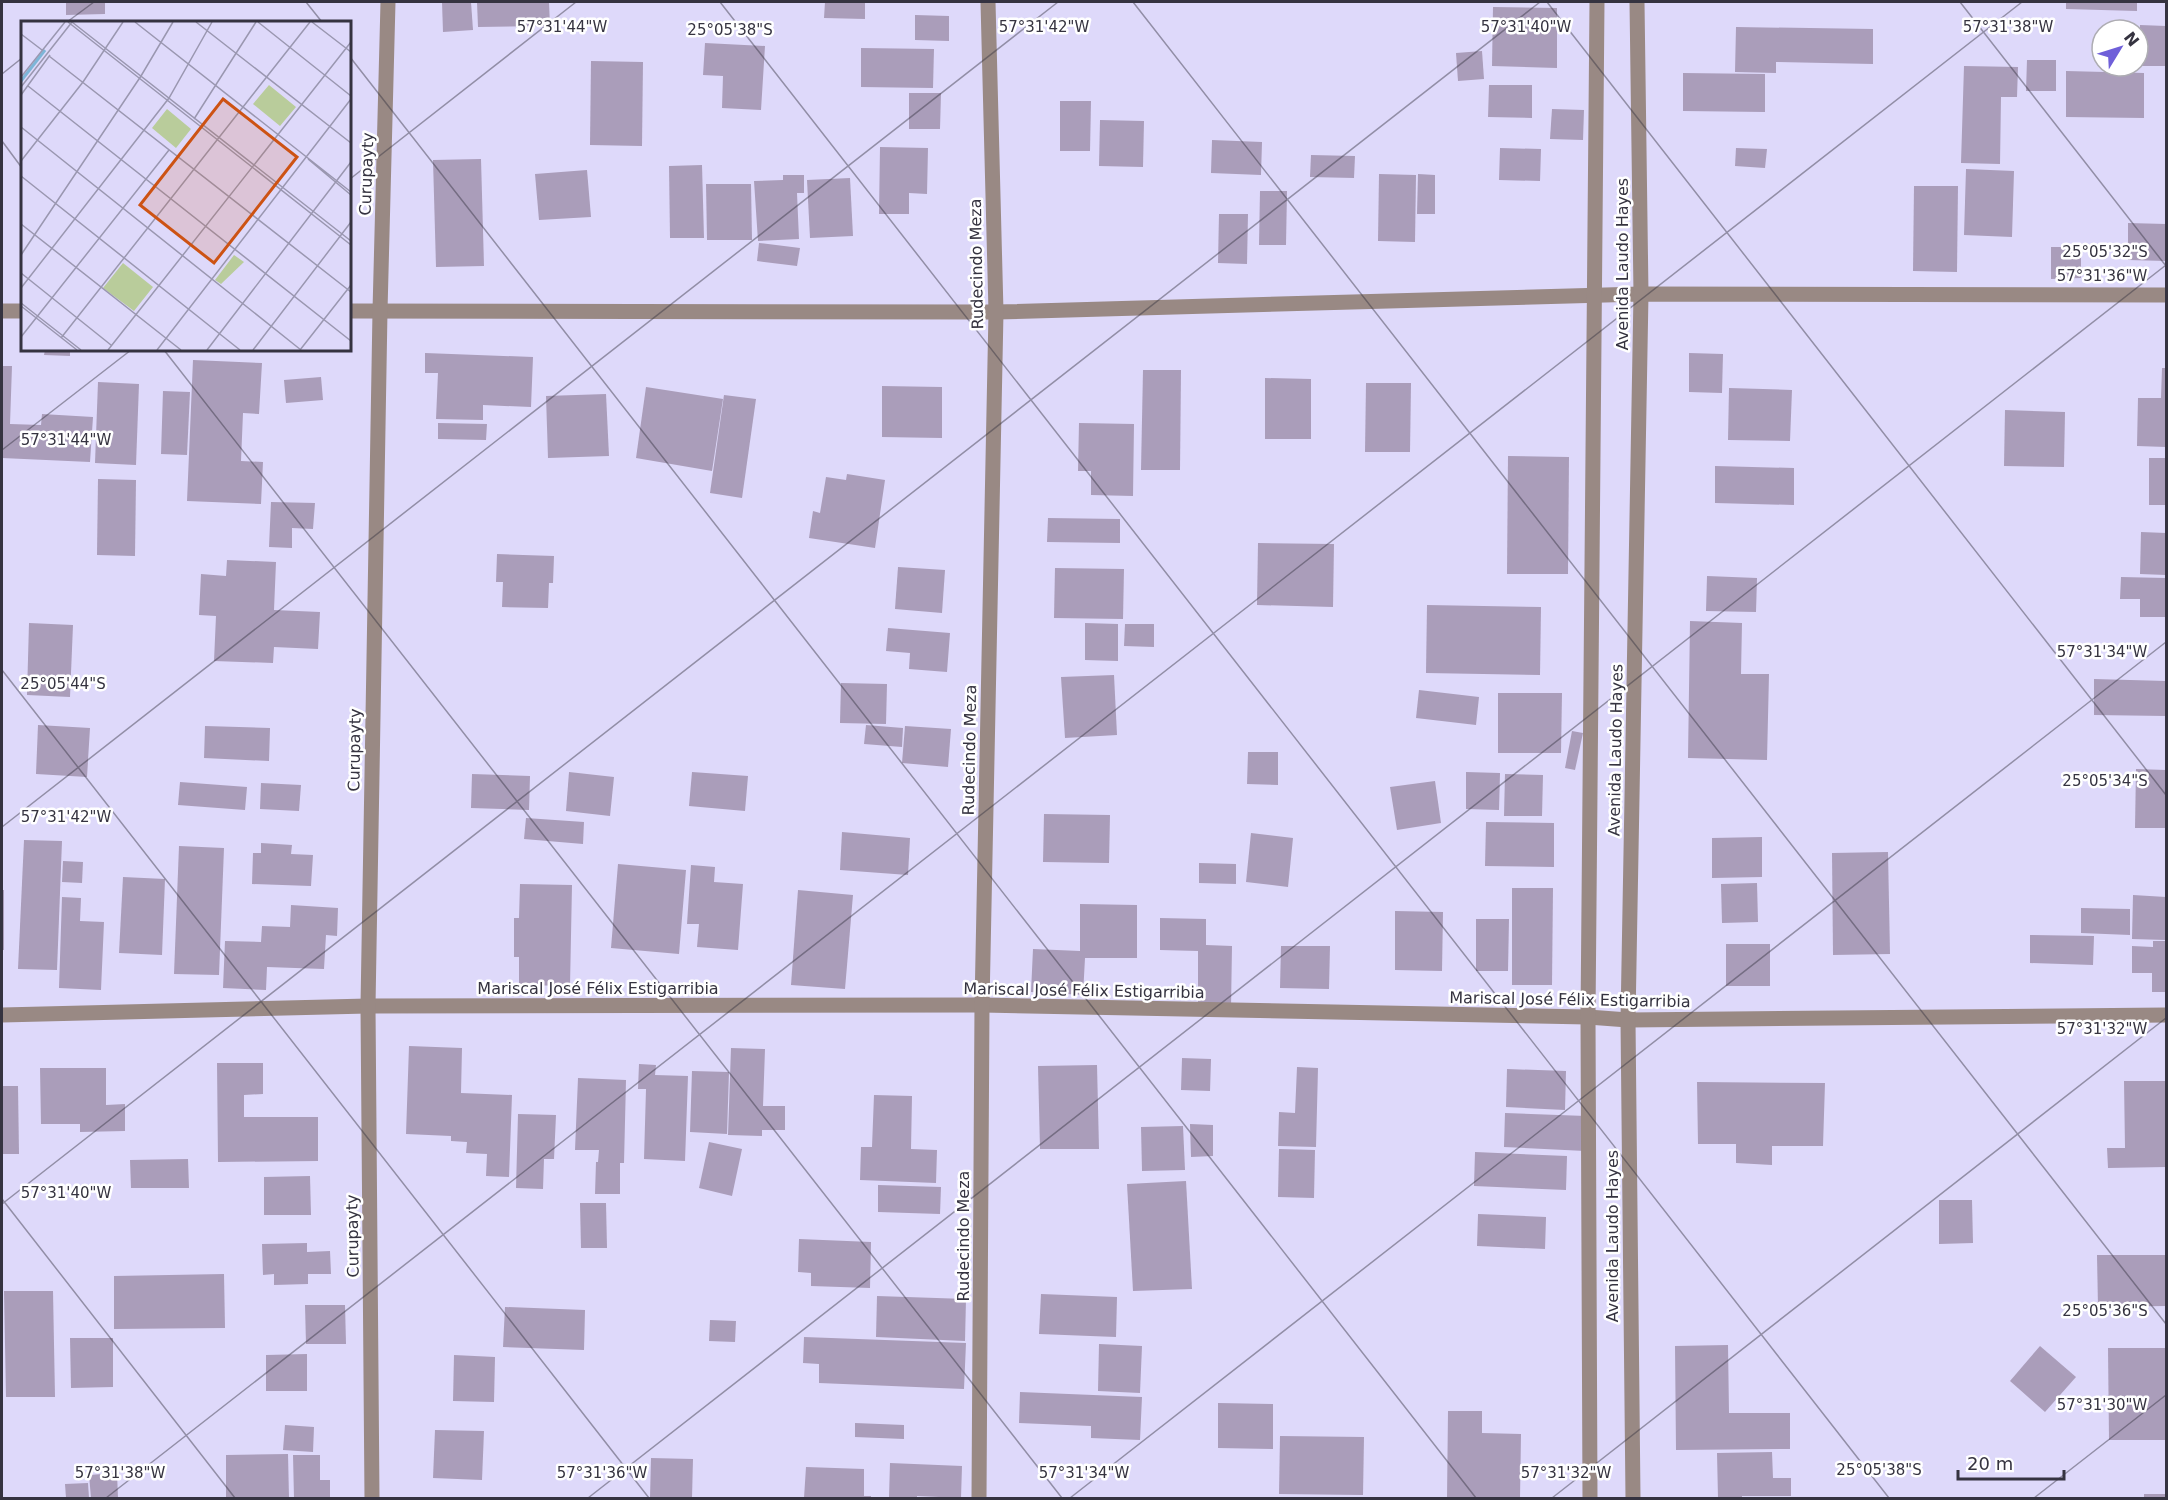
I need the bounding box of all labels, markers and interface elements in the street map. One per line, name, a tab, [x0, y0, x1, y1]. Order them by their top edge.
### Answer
text: 57°31'44"W	[517, 18, 607, 36]
text: 57°31'42"W	[999, 18, 1089, 36]
text: 57°31'40"W	[1481, 18, 1571, 36]
text: 57°31'38"W	[1963, 18, 2053, 36]
north arrow	[2090, 18, 2150, 78]
inset map	[21, 21, 351, 351]
text: 25°05'38"S	[687, 21, 773, 39]
text: N	[2120, 28, 2143, 50]
street label: Curupayty	[356, 132, 377, 216]
street label: Avenida Laudo Hayes	[1613, 178, 1632, 350]
street label: Rudecindo Meza	[966, 198, 987, 330]
text: 25°05'32"S	[2062, 243, 2148, 261]
text: 57°31'36"W	[2057, 267, 2147, 285]
text: 57°31'44"W	[21, 431, 111, 449]
text: 57°31'34"W	[2057, 643, 2147, 661]
street label: Avenida Laudo Hayes	[1604, 664, 1627, 836]
text: 25°05'44"S	[20, 675, 106, 693]
street label: Rudecindo Meza	[959, 684, 980, 816]
street label: Curupayty	[344, 708, 365, 792]
text: 25°05'34"S	[2062, 772, 2148, 790]
text: 57°31'42"W	[21, 808, 111, 826]
street label: Mariscal José Félix Estigarribia	[477, 979, 719, 998]
street label: Mariscal José Félix Estigarribia	[963, 979, 1205, 1002]
street label: Mariscal José Félix Estigarribia	[1449, 988, 1691, 1011]
text: 57°31'32"W	[2057, 1020, 2147, 1038]
street label: Avenida Laudo Hayes	[1603, 1150, 1622, 1322]
street label: Rudecindo Meza	[954, 1171, 973, 1301]
text: 57°31'40"W	[21, 1184, 111, 1202]
street label: Curupayty	[342, 1194, 363, 1278]
text: 25°05'36"S	[2062, 1302, 2148, 1320]
text: 57°31'30"W	[2057, 1396, 2147, 1414]
scale bar	[1958, 1443, 2064, 1481]
text: 20 m	[1967, 1453, 2013, 1474]
text: 25°05'38"S	[1836, 1461, 1922, 1479]
text: 57°31'38"W	[75, 1464, 165, 1482]
text: 57°31'36"W	[557, 1464, 647, 1482]
text: 57°31'34"W	[1039, 1464, 1129, 1482]
text: 57°31'32"W	[1521, 1464, 1611, 1482]

